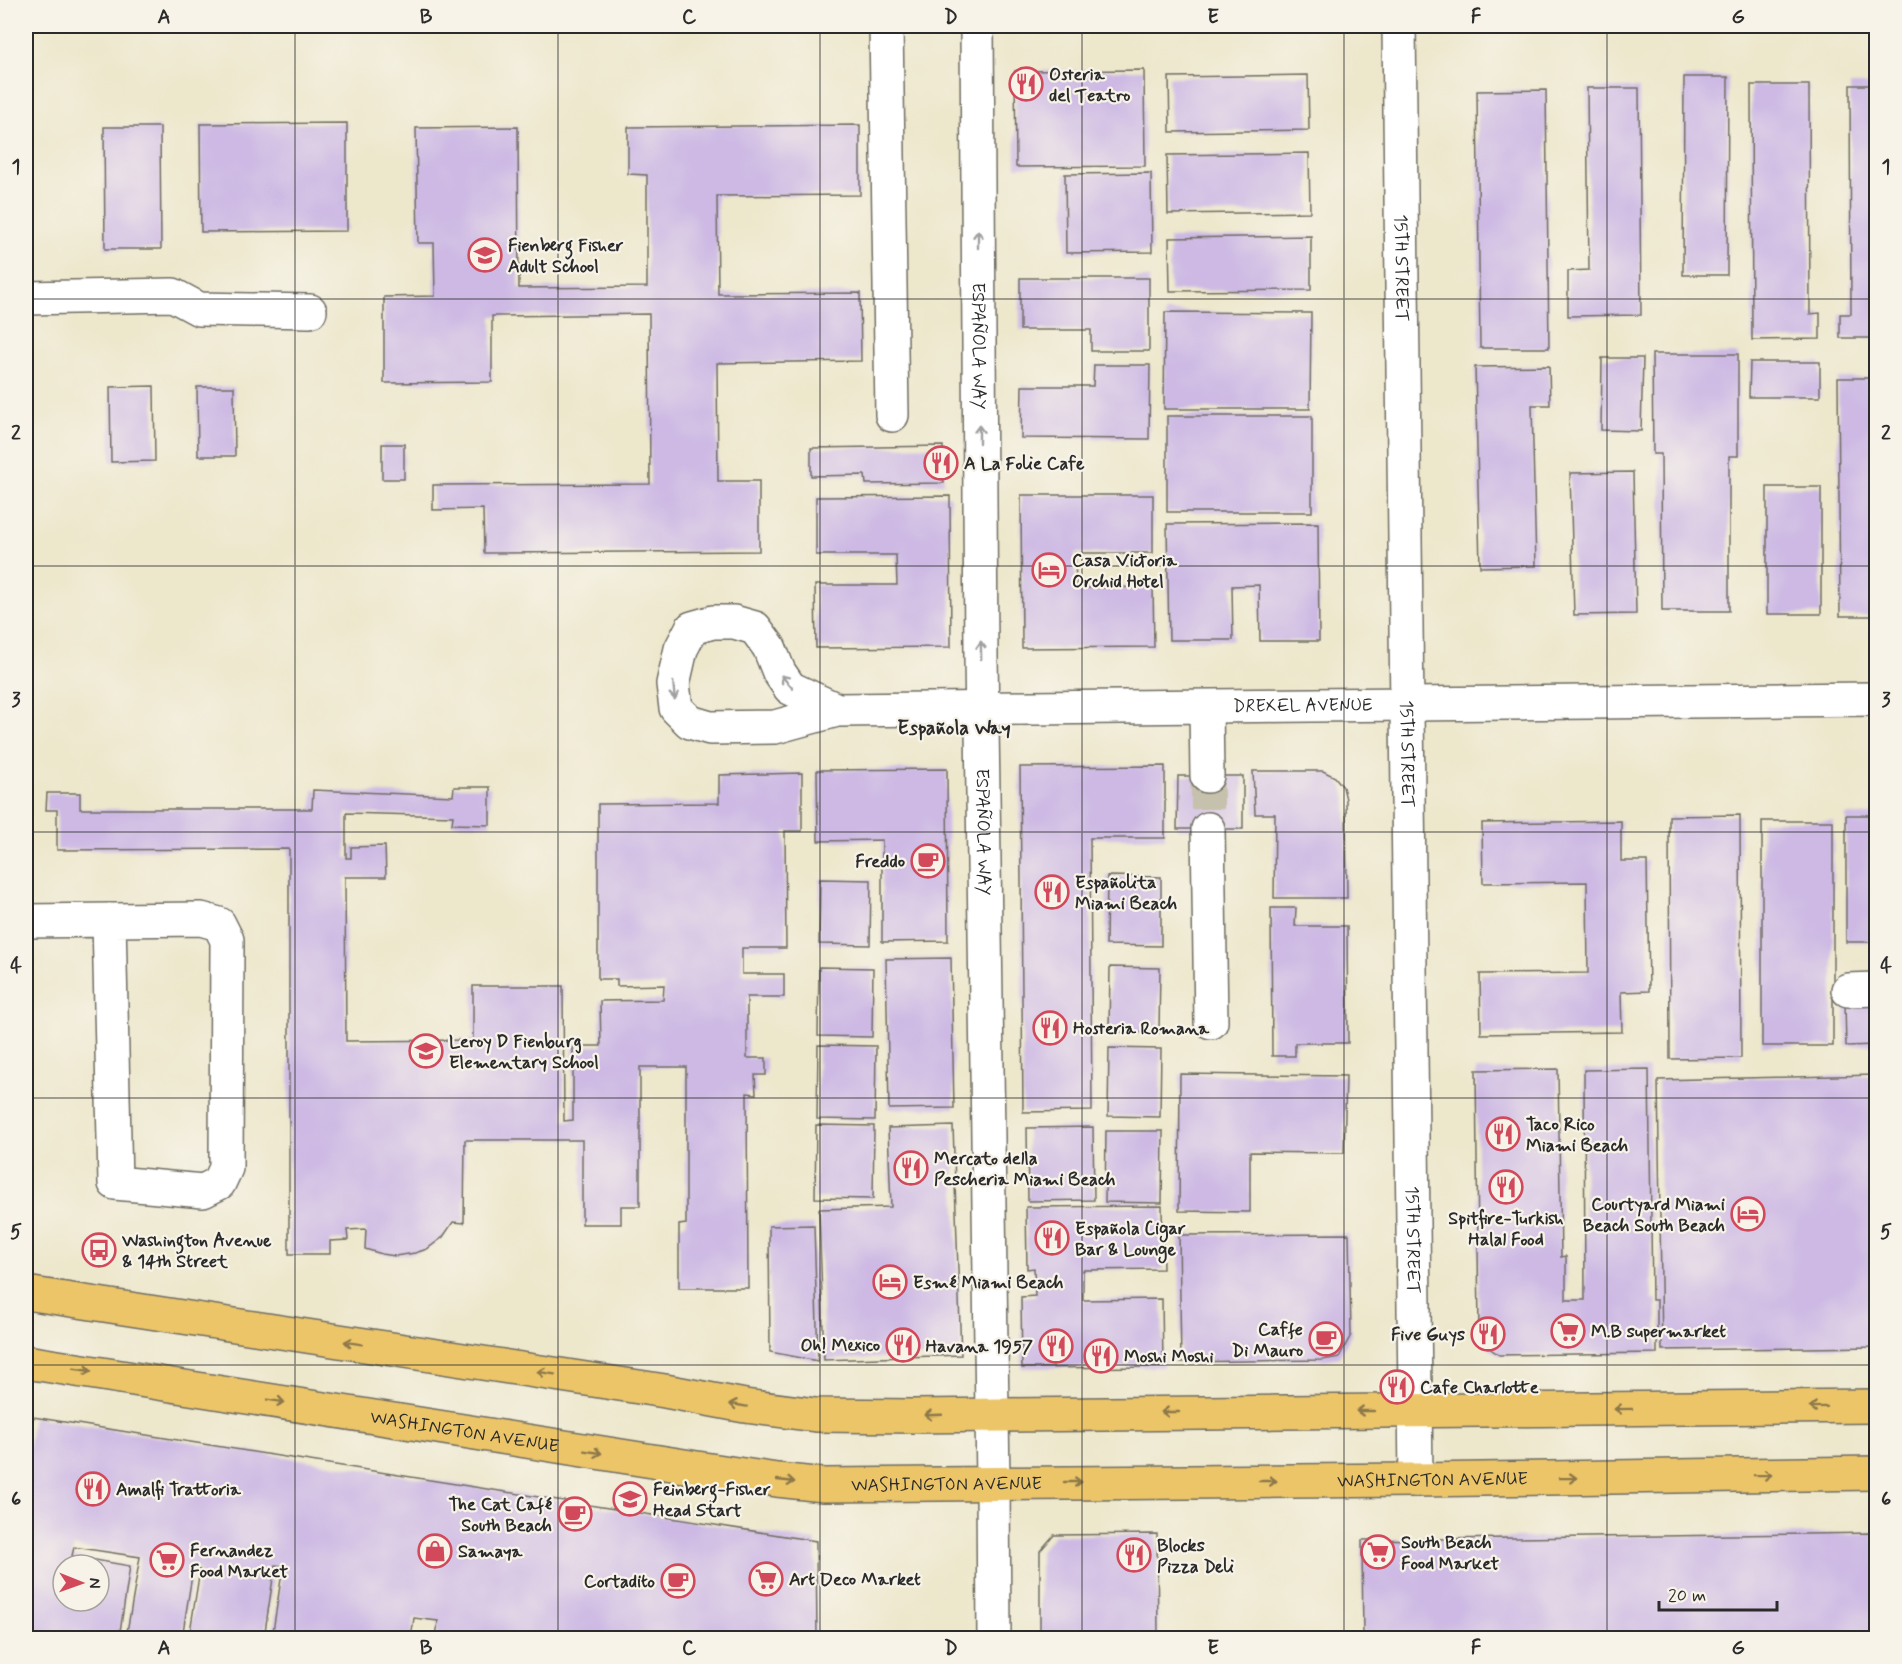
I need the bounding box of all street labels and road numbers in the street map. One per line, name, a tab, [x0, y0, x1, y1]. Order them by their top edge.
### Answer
street label: 15TH STREET	[1388, 214, 1413, 322]
street label: ESPAÑOLA WAY	[966, 282, 990, 410]
street label: DREXEL AVENUE	[1233, 693, 1373, 719]
street label: 15TH STREET	[1394, 700, 1419, 808]
street label: ESPAÑOLA WAY	[970, 768, 995, 896]
street label: 15TH STREET	[1400, 1186, 1425, 1294]
street label: WASHINGTON AVENUE	[368, 1406, 560, 1459]
street label: WASHINGTON AVENUE	[1337, 1467, 1528, 1494]
street label: WASHINGTON AVENUE	[851, 1472, 1042, 1498]

